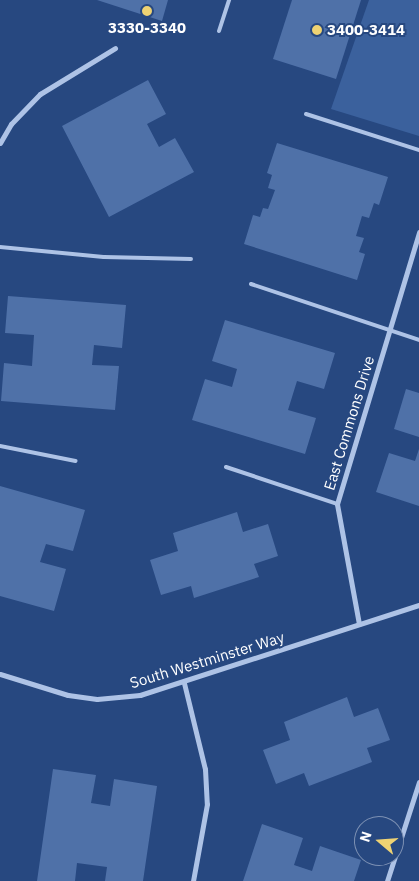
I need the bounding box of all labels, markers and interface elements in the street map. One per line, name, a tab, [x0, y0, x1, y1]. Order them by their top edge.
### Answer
marker: 3330-3340	[141, 5, 153, 17]
place label: 3330-3340	[108, 19, 186, 37]
place label: 3400-3414	[327, 21, 405, 39]
marker: 3400-3414	[311, 24, 323, 36]
street label: East Commons Drive	[320, 354, 378, 492]
street label: South Westminster Way	[128, 628, 286, 692]
north arrow	[354, 816, 404, 866]
text: N	[356, 829, 376, 844]

